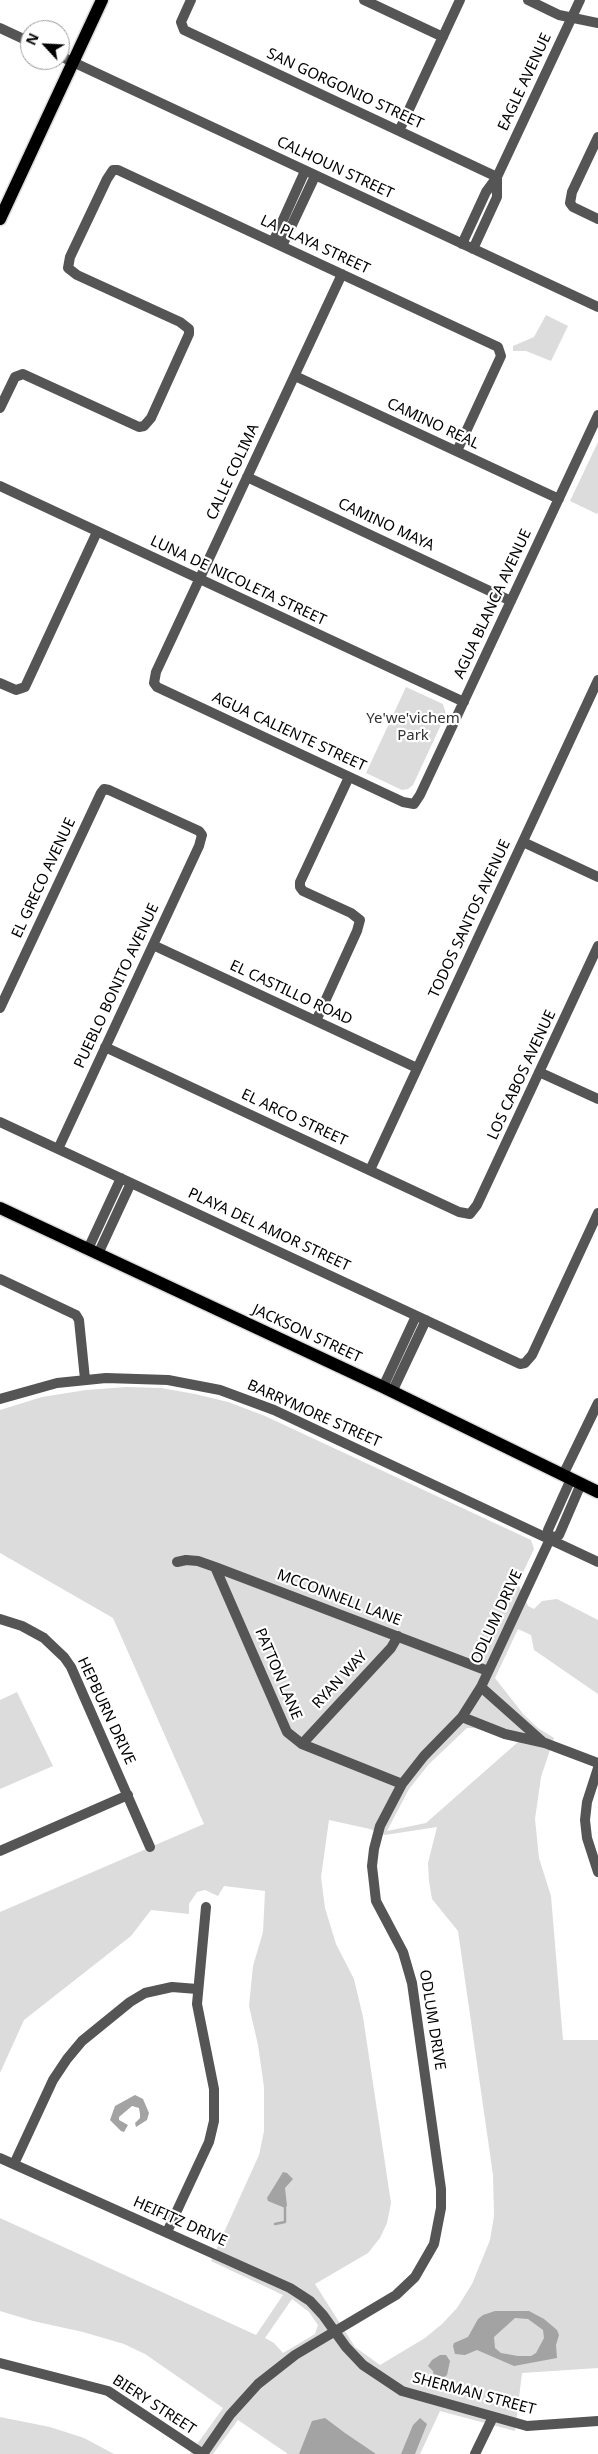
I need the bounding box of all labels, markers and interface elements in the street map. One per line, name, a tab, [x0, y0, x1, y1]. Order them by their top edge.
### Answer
north arrow	[20, 20, 70, 70]
text: N	[21, 30, 43, 48]
street label: EAGLE AVENUE	[495, 30, 555, 134]
street label: SAN GORGONIO STREET	[264, 45, 426, 133]
street label: CALHOUN STREET	[274, 133, 396, 203]
street label: LA PLAYA STREET	[257, 212, 373, 278]
street label: CAMINO REAL	[384, 395, 482, 453]
street label: CALLE COLIMA	[203, 421, 263, 523]
street label: CAMINO MAYA	[335, 495, 437, 555]
street label: AGUA BLANCA AVENUE	[450, 526, 536, 682]
street label: LUNA DE NICOLETA STREET	[147, 532, 329, 630]
street label: AGUA CALIENTE STREET	[209, 688, 369, 776]
park label: Ye'we'vichem Park	[366, 710, 460, 745]
street label: EL GRECO AVENUE	[8, 815, 80, 941]
street label: TODOS SANTOS AVENUE	[425, 837, 515, 1001]
street label: PUEBLO BONITO AVENUE	[71, 901, 163, 1071]
street label: EL CASTILLO ROAD	[227, 957, 355, 1029]
street label: LOS CABOS AVENUE	[484, 1007, 560, 1143]
street label: EL ARCO STREET	[238, 1086, 350, 1150]
street label: PLAYA DEL AMOR STREET	[185, 1184, 353, 1276]
street label: JACKSON STREET	[250, 1301, 364, 1367]
street label: BARRYMORE STREET	[244, 1376, 384, 1452]
street label: MCCONNELL LANE	[274, 1566, 404, 1630]
street label: ODLUM DRIVE	[467, 1567, 527, 1667]
street label: PATTON LANE	[251, 1625, 305, 1723]
street label: RYAN WAY	[309, 1647, 371, 1713]
street label: HEPBURN DRIVE	[73, 1654, 139, 1768]
street label: ODLUM DRIVE	[415, 1968, 449, 2072]
street label: HEIFITZ DRIVE	[130, 2193, 230, 2251]
street label: SHERMAN STREET	[411, 2369, 537, 2419]
street label: BIERY STREET	[109, 2371, 199, 2439]

